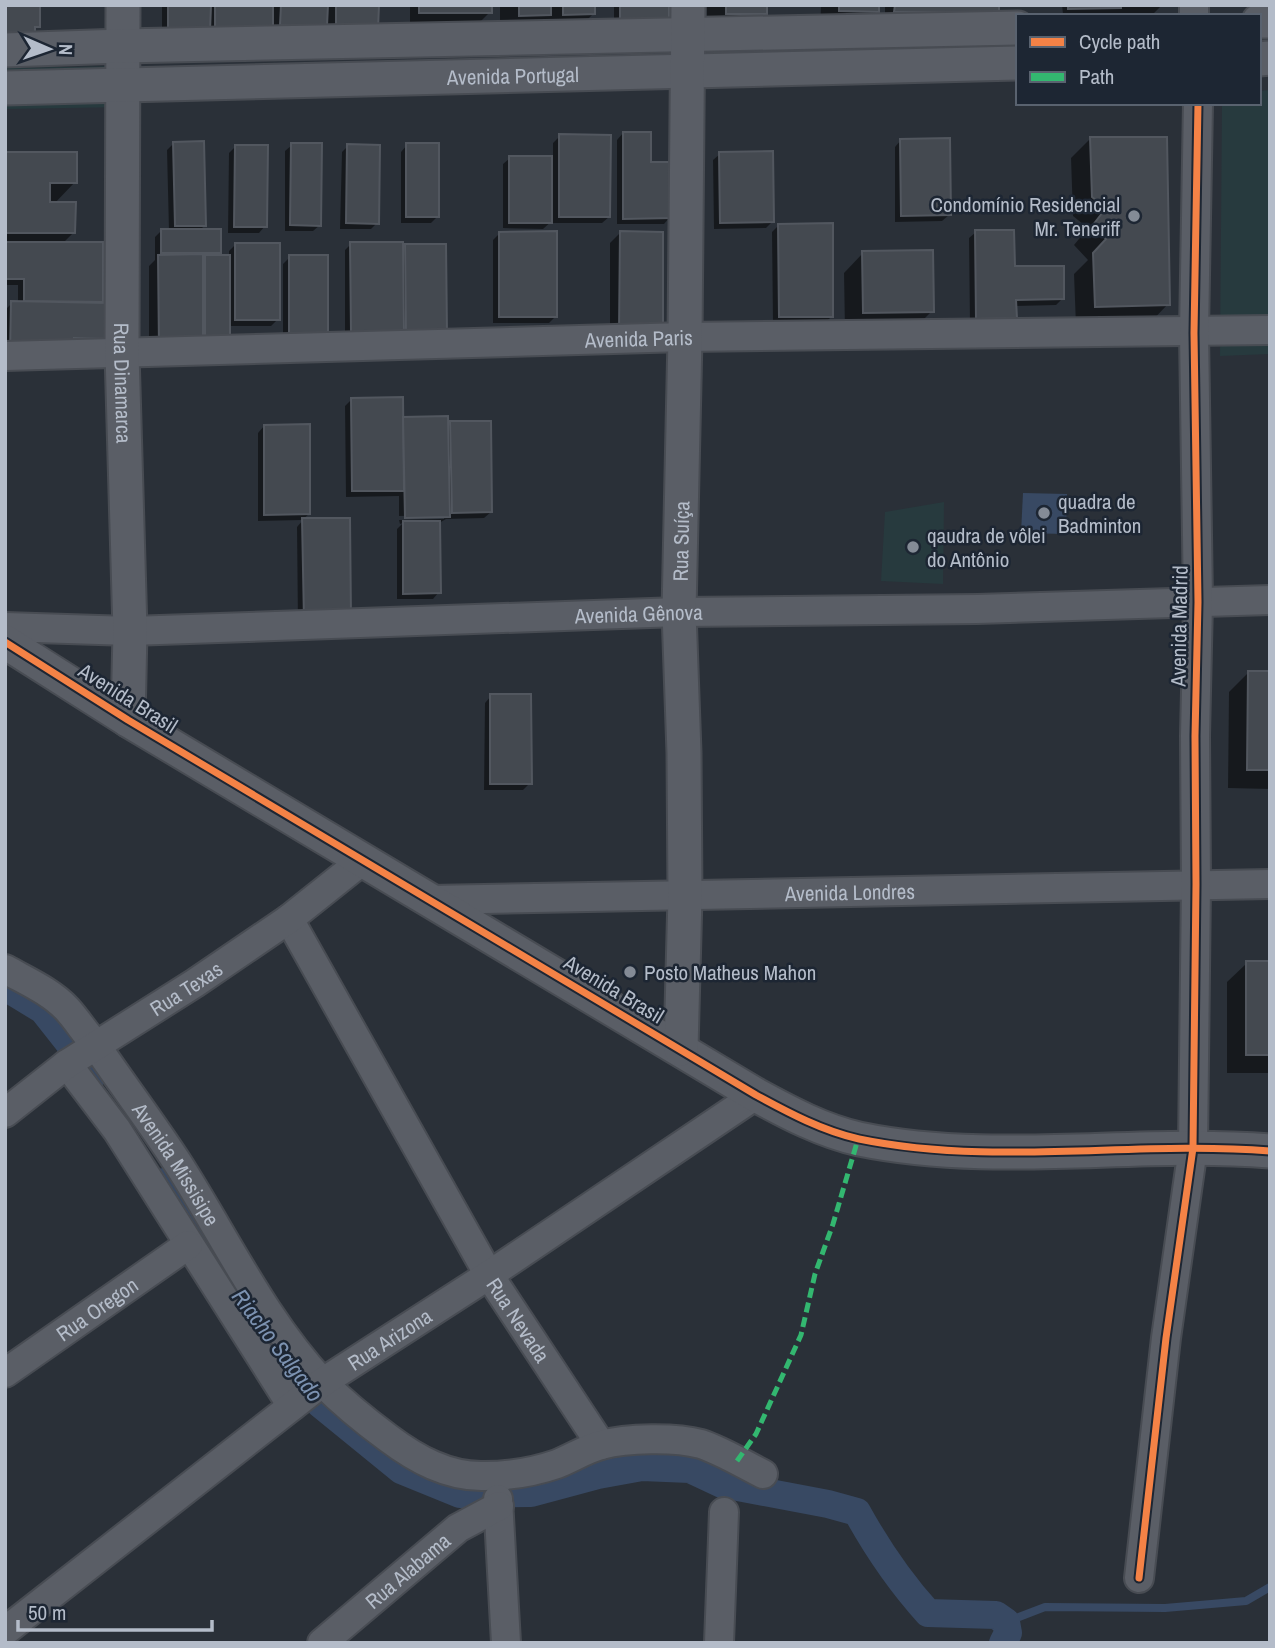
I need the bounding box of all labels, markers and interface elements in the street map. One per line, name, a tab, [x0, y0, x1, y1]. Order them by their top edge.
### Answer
north arrow	[14, 14, 84, 84]
legend	[1016, 14, 1261, 105]
text: Cycle path	[1079, 27, 1160, 56]
text: N	[53, 44, 79, 56]
street label: Avenida Portugal	[446, 59, 579, 92]
text: Path	[1079, 62, 1114, 91]
place label: Condomínio Residencial Mr. Teneriff	[930, 190, 1121, 243]
marker: Condomínio Residencial Mr. Teneriff	[1126, 208, 1142, 224]
street label: Avenida Paris	[583, 322, 693, 354]
street label: Rua Dinamarca	[107, 323, 139, 444]
place label: quadra de Badminton	[1058, 487, 1141, 540]
street label: Rua Suíça	[665, 500, 696, 582]
marker: quadra de Badminton	[1036, 505, 1052, 521]
place label: qaudra de vôlei do Antônio	[927, 521, 1046, 574]
marker: qaudra de vôlei do Antônio	[905, 539, 921, 555]
street label: Avenida Madrid	[1163, 565, 1195, 688]
street label: Avenida Gênova	[573, 597, 703, 630]
street label: Avenida Brasil	[72, 656, 183, 740]
street label: Avenida Londres	[784, 876, 915, 908]
street label: Avenida Brasil	[558, 947, 669, 1030]
street label: Rua Texas	[144, 954, 228, 1023]
place label: Posto Matheus Mahon	[644, 958, 816, 987]
marker: Posto Matheus Mahon	[622, 964, 638, 980]
street label: Avenida Missisipe	[125, 1096, 227, 1231]
street label: Rua Oregon	[50, 1270, 144, 1348]
street label: Rua Nevada	[480, 1272, 557, 1368]
water label: Riacho Salgado	[225, 1282, 331, 1408]
street label: Rua Arizona	[342, 1301, 438, 1377]
street label: Rua Alabama	[359, 1526, 457, 1615]
scale bar	[18, 1588, 212, 1632]
text: 50 m	[28, 1598, 66, 1627]

